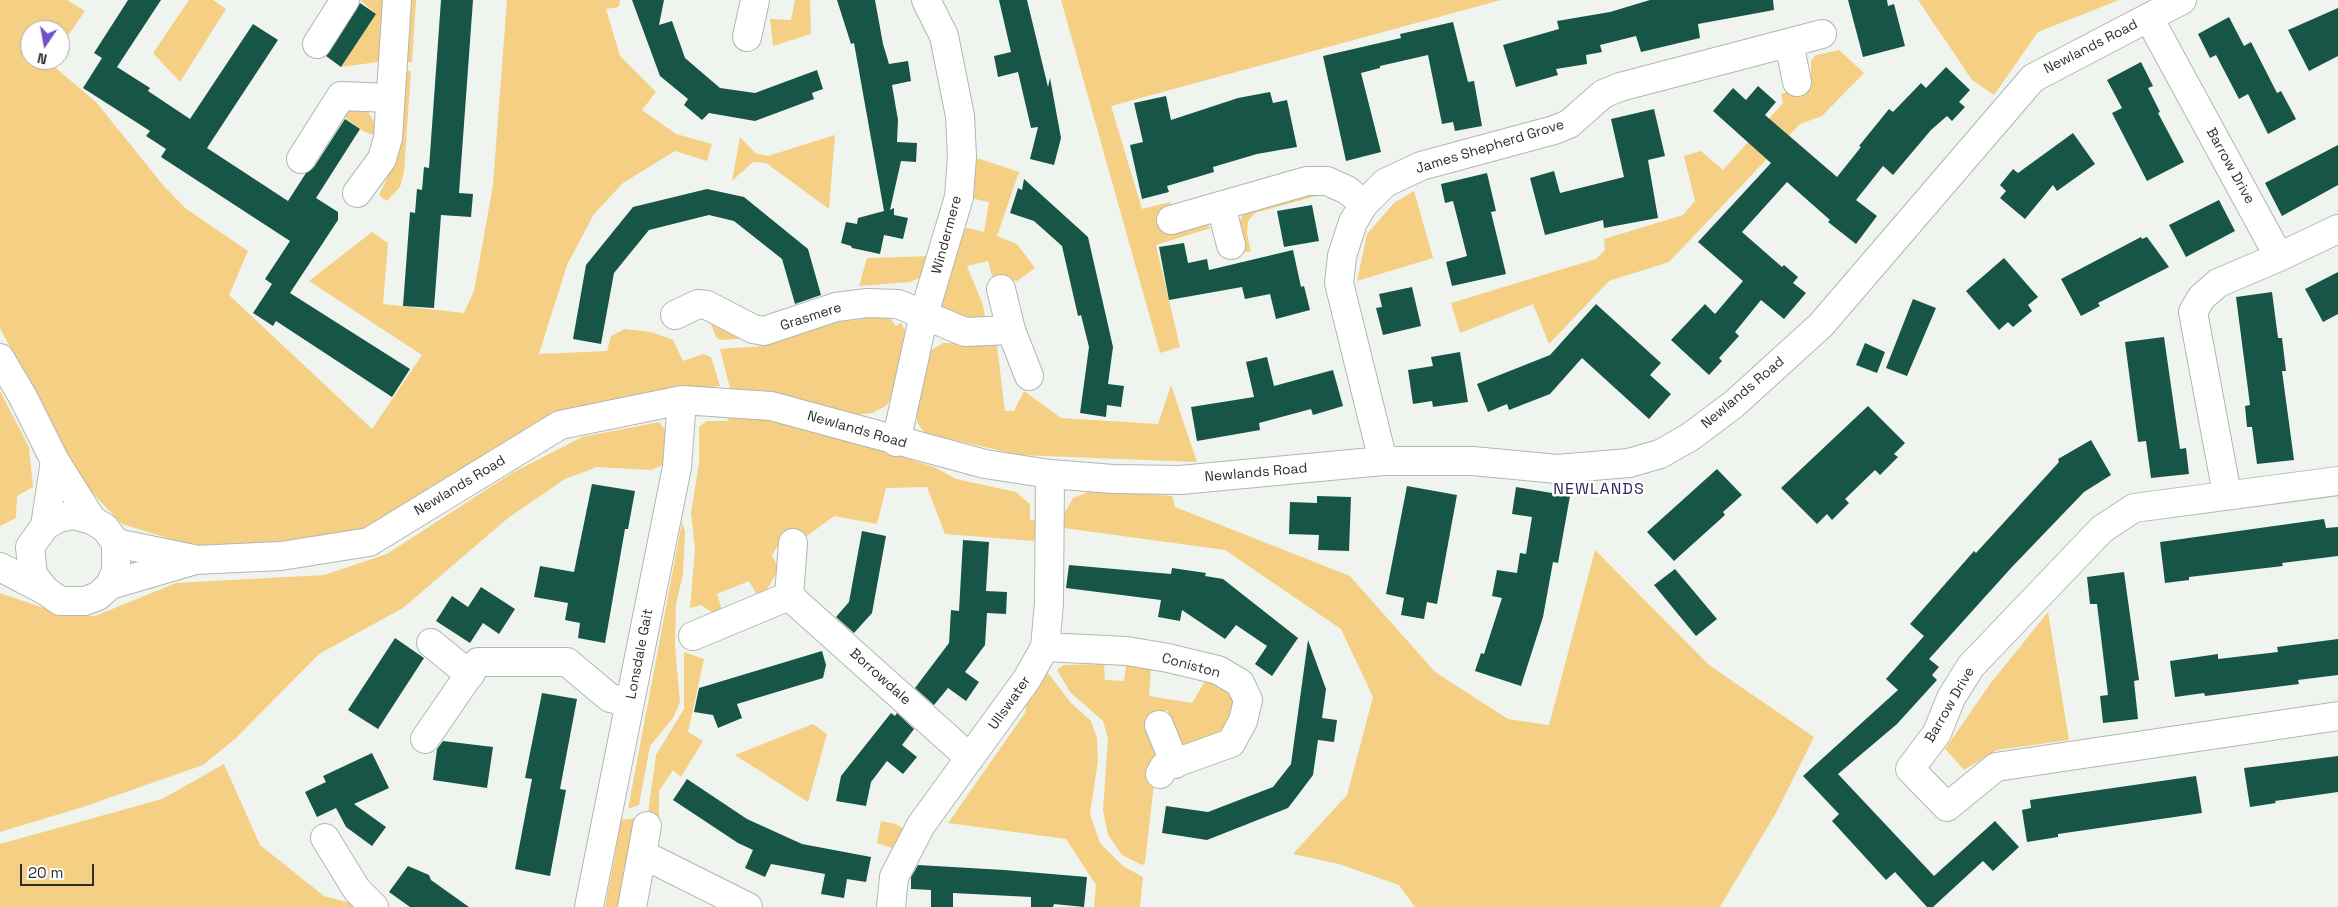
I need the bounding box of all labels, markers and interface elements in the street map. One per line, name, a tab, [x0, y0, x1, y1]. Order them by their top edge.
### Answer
street label: Newlands Road	[2041, 16, 2141, 78]
north arrow	[20, 20, 70, 70]
text: N	[36, 49, 49, 68]
street label: James Shepherd Grove	[1414, 116, 1566, 178]
street label: Barrow Drive	[2202, 125, 2258, 207]
street label: Windermere	[928, 194, 966, 276]
street label: Grasmere	[778, 299, 844, 335]
street label: Newlands Road	[1698, 353, 1788, 433]
street label: Newlands Road	[805, 408, 909, 452]
street label: Newlands Road	[411, 452, 509, 520]
street label: Newlands Road	[1204, 460, 1308, 486]
district label: NEWLANDS	[1552, 480, 1646, 500]
street label: Lonsdale Gait	[623, 607, 657, 701]
street label: Borrowdale	[846, 645, 914, 709]
street label: Coniston	[1160, 650, 1222, 682]
street label: Barrow Drive	[1922, 664, 1978, 746]
street label: Ullswater	[985, 673, 1035, 733]
scale bar	[22, 854, 96, 886]
text: 20 m	[28, 863, 63, 882]

